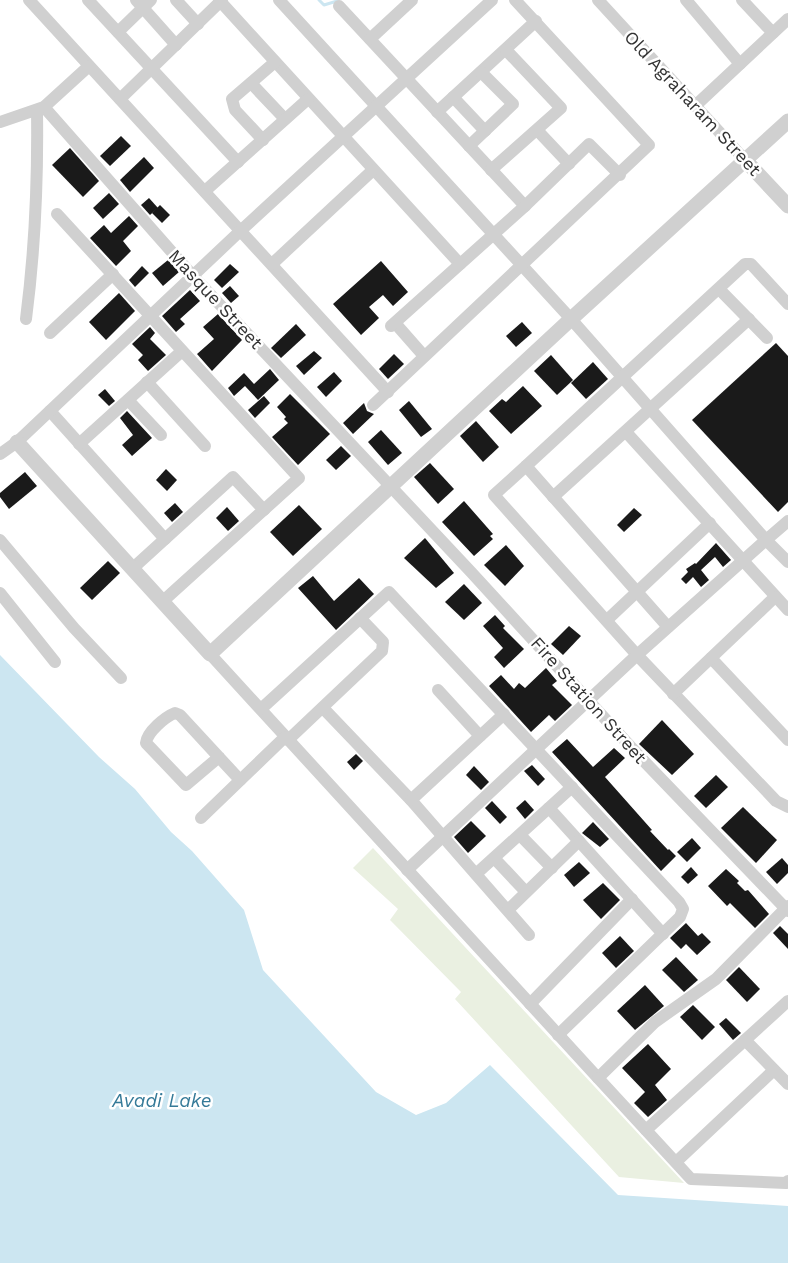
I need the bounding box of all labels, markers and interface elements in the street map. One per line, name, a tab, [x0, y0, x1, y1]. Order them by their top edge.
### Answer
street label: Old Agraharam Street	[620, 26, 766, 180]
street label: Masque Street	[165, 245, 268, 353]
street label: Fire Station Street	[527, 632, 652, 768]
water label: Avadi Lake	[111, 1089, 212, 1112]

